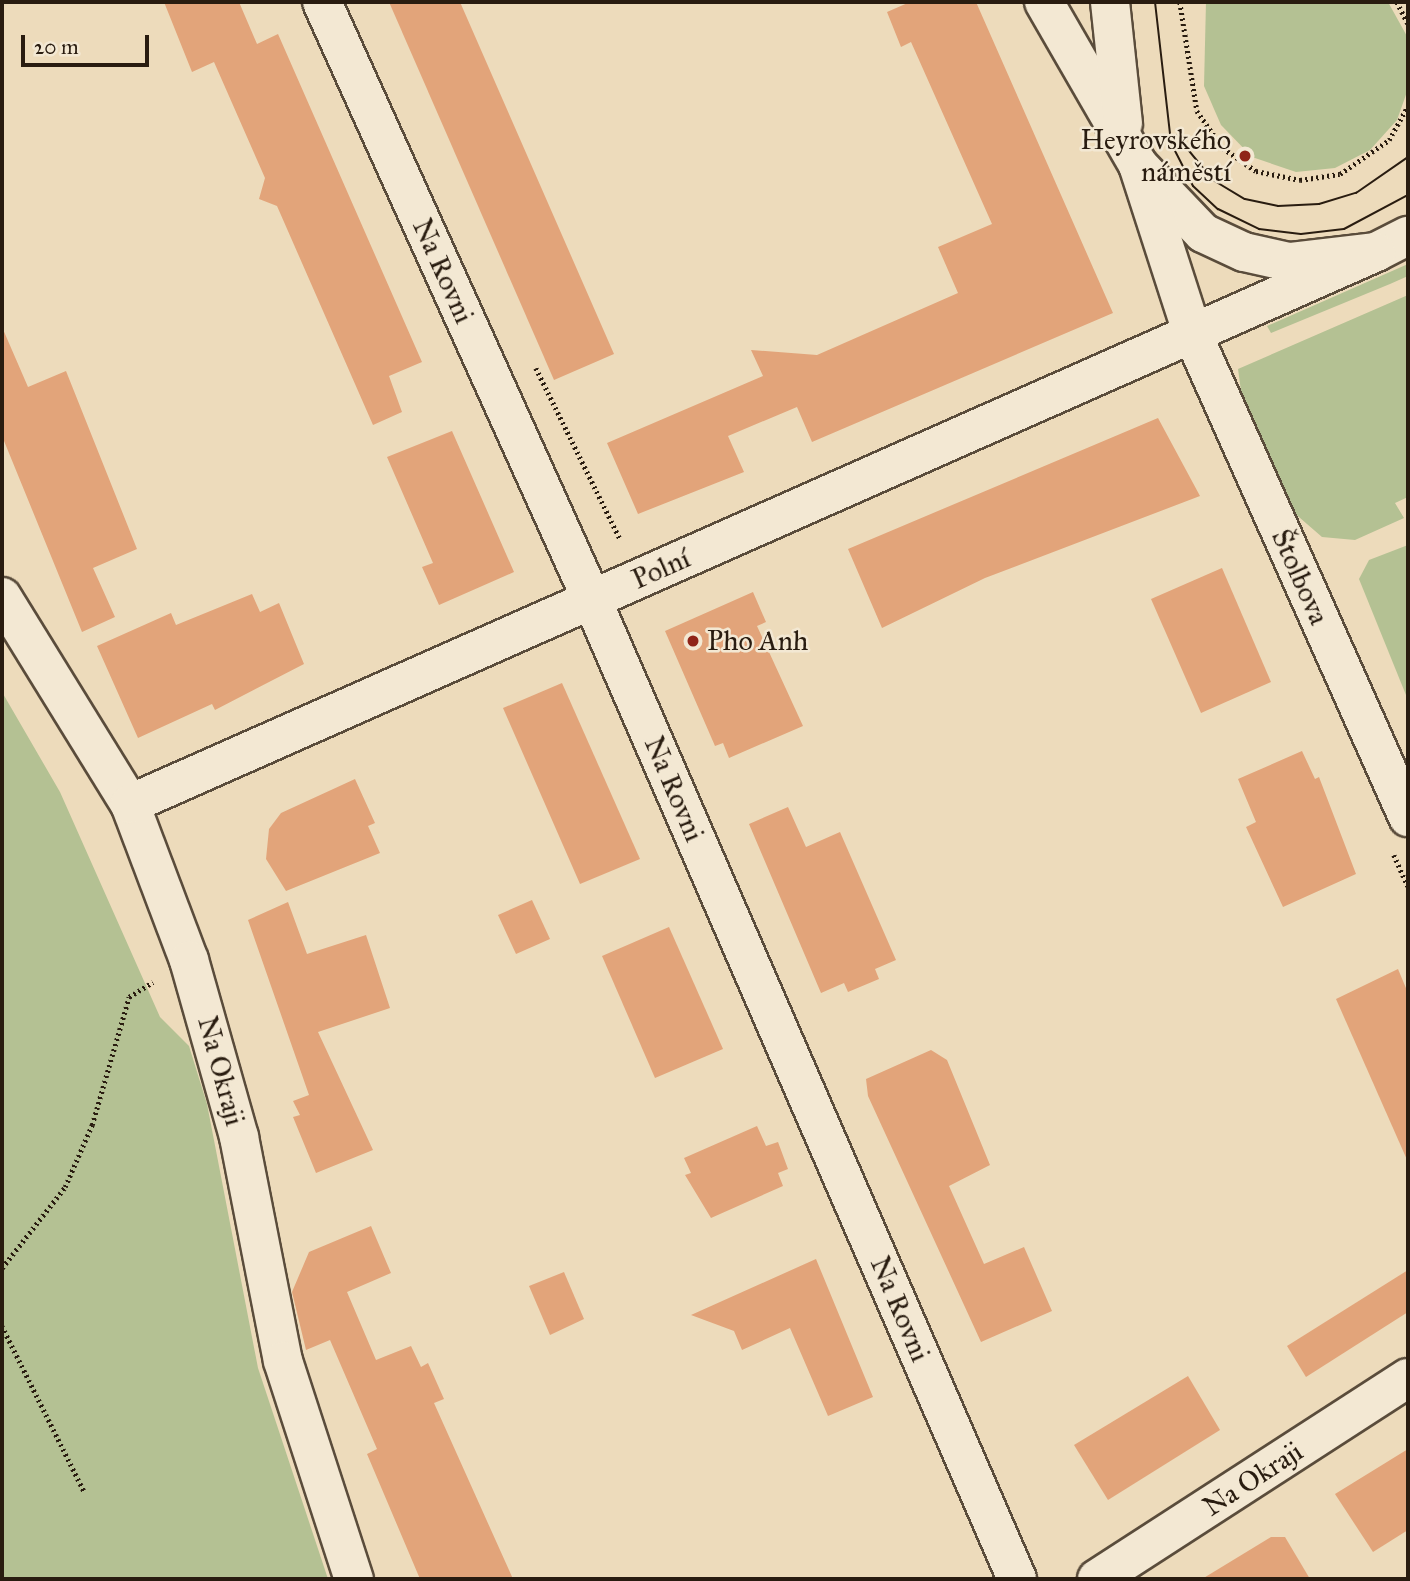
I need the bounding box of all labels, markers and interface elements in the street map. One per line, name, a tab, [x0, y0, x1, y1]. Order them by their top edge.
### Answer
scale bar	[24, 21, 152, 65]
text: 20 m	[34, 34, 79, 60]
place label: Heyrovského náměstí	[1080, 123, 1231, 189]
marker: Heyrovského náměstí	[1237, 148, 1253, 164]
street label: Na Rovni	[405, 214, 481, 328]
street label: Štolbova	[1264, 524, 1336, 630]
street label: Polní	[627, 541, 695, 597]
place label: Pho Anh	[707, 624, 808, 658]
marker: Pho Anh	[685, 633, 701, 649]
street label: Na Rovni	[637, 731, 711, 847]
street label: Na Okraji	[190, 1013, 252, 1129]
street label: Na Rovni	[863, 1251, 937, 1367]
street label: Na Okraji	[1197, 1434, 1309, 1524]

